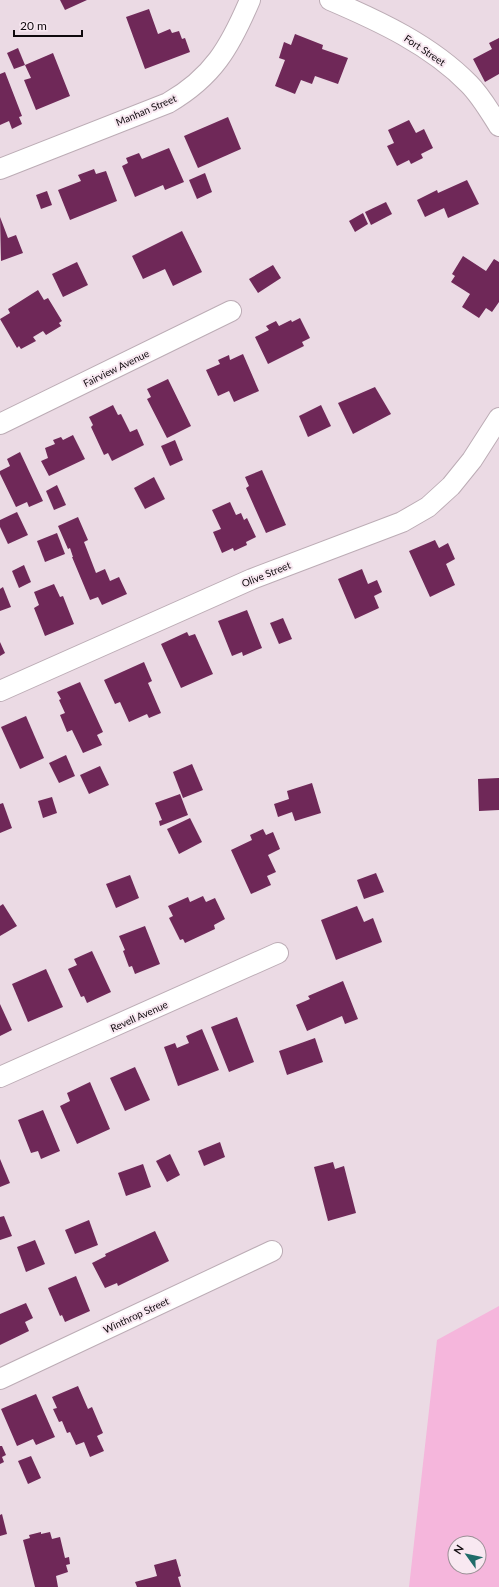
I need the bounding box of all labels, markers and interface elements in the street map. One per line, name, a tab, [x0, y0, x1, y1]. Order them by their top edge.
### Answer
scale bar	[14, 12, 82, 38]
text: 20 m	[20, 18, 47, 33]
street label: Fort Street	[402, 32, 448, 68]
street label: Manhan Street	[114, 92, 179, 128]
street label: Fairview Avenue	[81, 347, 151, 389]
street label: Olive Street	[240, 559, 293, 589]
street label: Revell Avenue	[108, 998, 170, 1034]
street label: Winthrop Street	[101, 1294, 171, 1335]
north arrow	[447, 1535, 487, 1575]
text: N	[450, 1542, 466, 1556]

